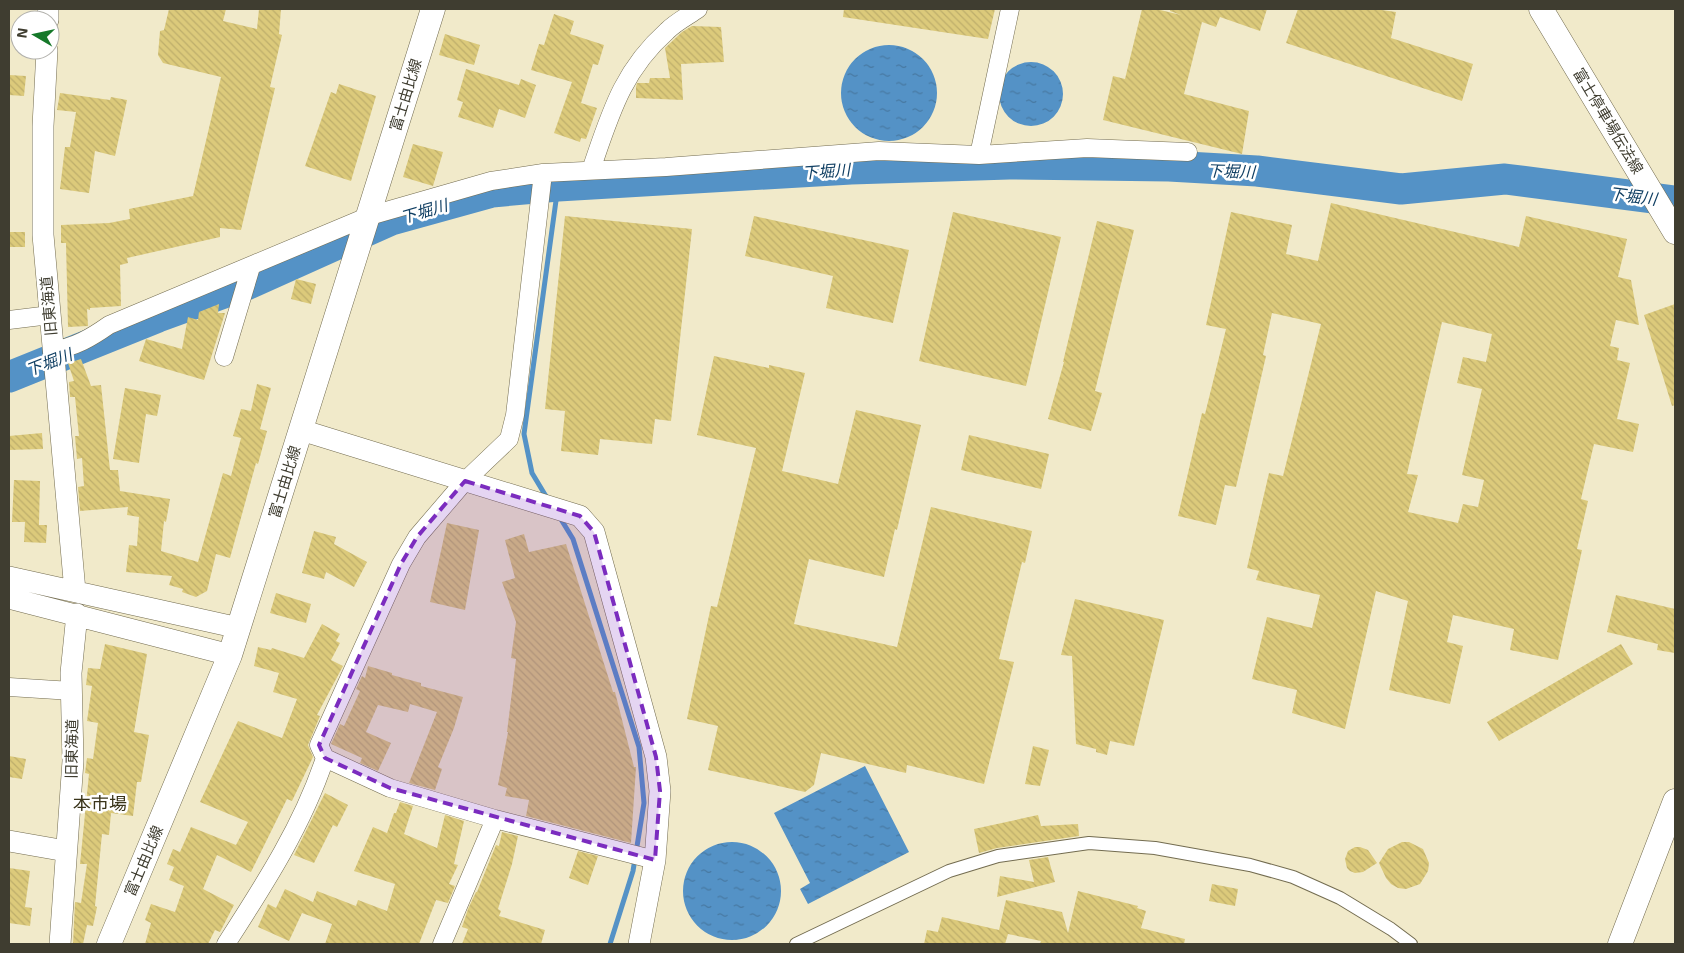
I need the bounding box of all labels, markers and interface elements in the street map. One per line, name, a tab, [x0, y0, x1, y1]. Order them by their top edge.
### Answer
north arrow	[10, 10, 60, 60]
text: N	[12, 27, 31, 39]
street label: 富士由比線	[385, 56, 425, 133]
street label: 富士停車場伝法線	[1570, 64, 1647, 177]
water label: 下堀川	[801, 159, 853, 182]
water label: 下堀川	[1207, 160, 1257, 181]
water label: 下堀川	[1608, 183, 1660, 208]
water label: 下堀川	[398, 194, 451, 226]
street label: 旧東海道	[36, 275, 60, 337]
water label: 下堀川	[23, 343, 76, 379]
street label: 富士由比線	[264, 443, 304, 520]
street label: 旧東海道	[61, 719, 81, 779]
district label: 本市場	[73, 792, 127, 814]
street label: 富士由比線	[120, 823, 166, 899]

